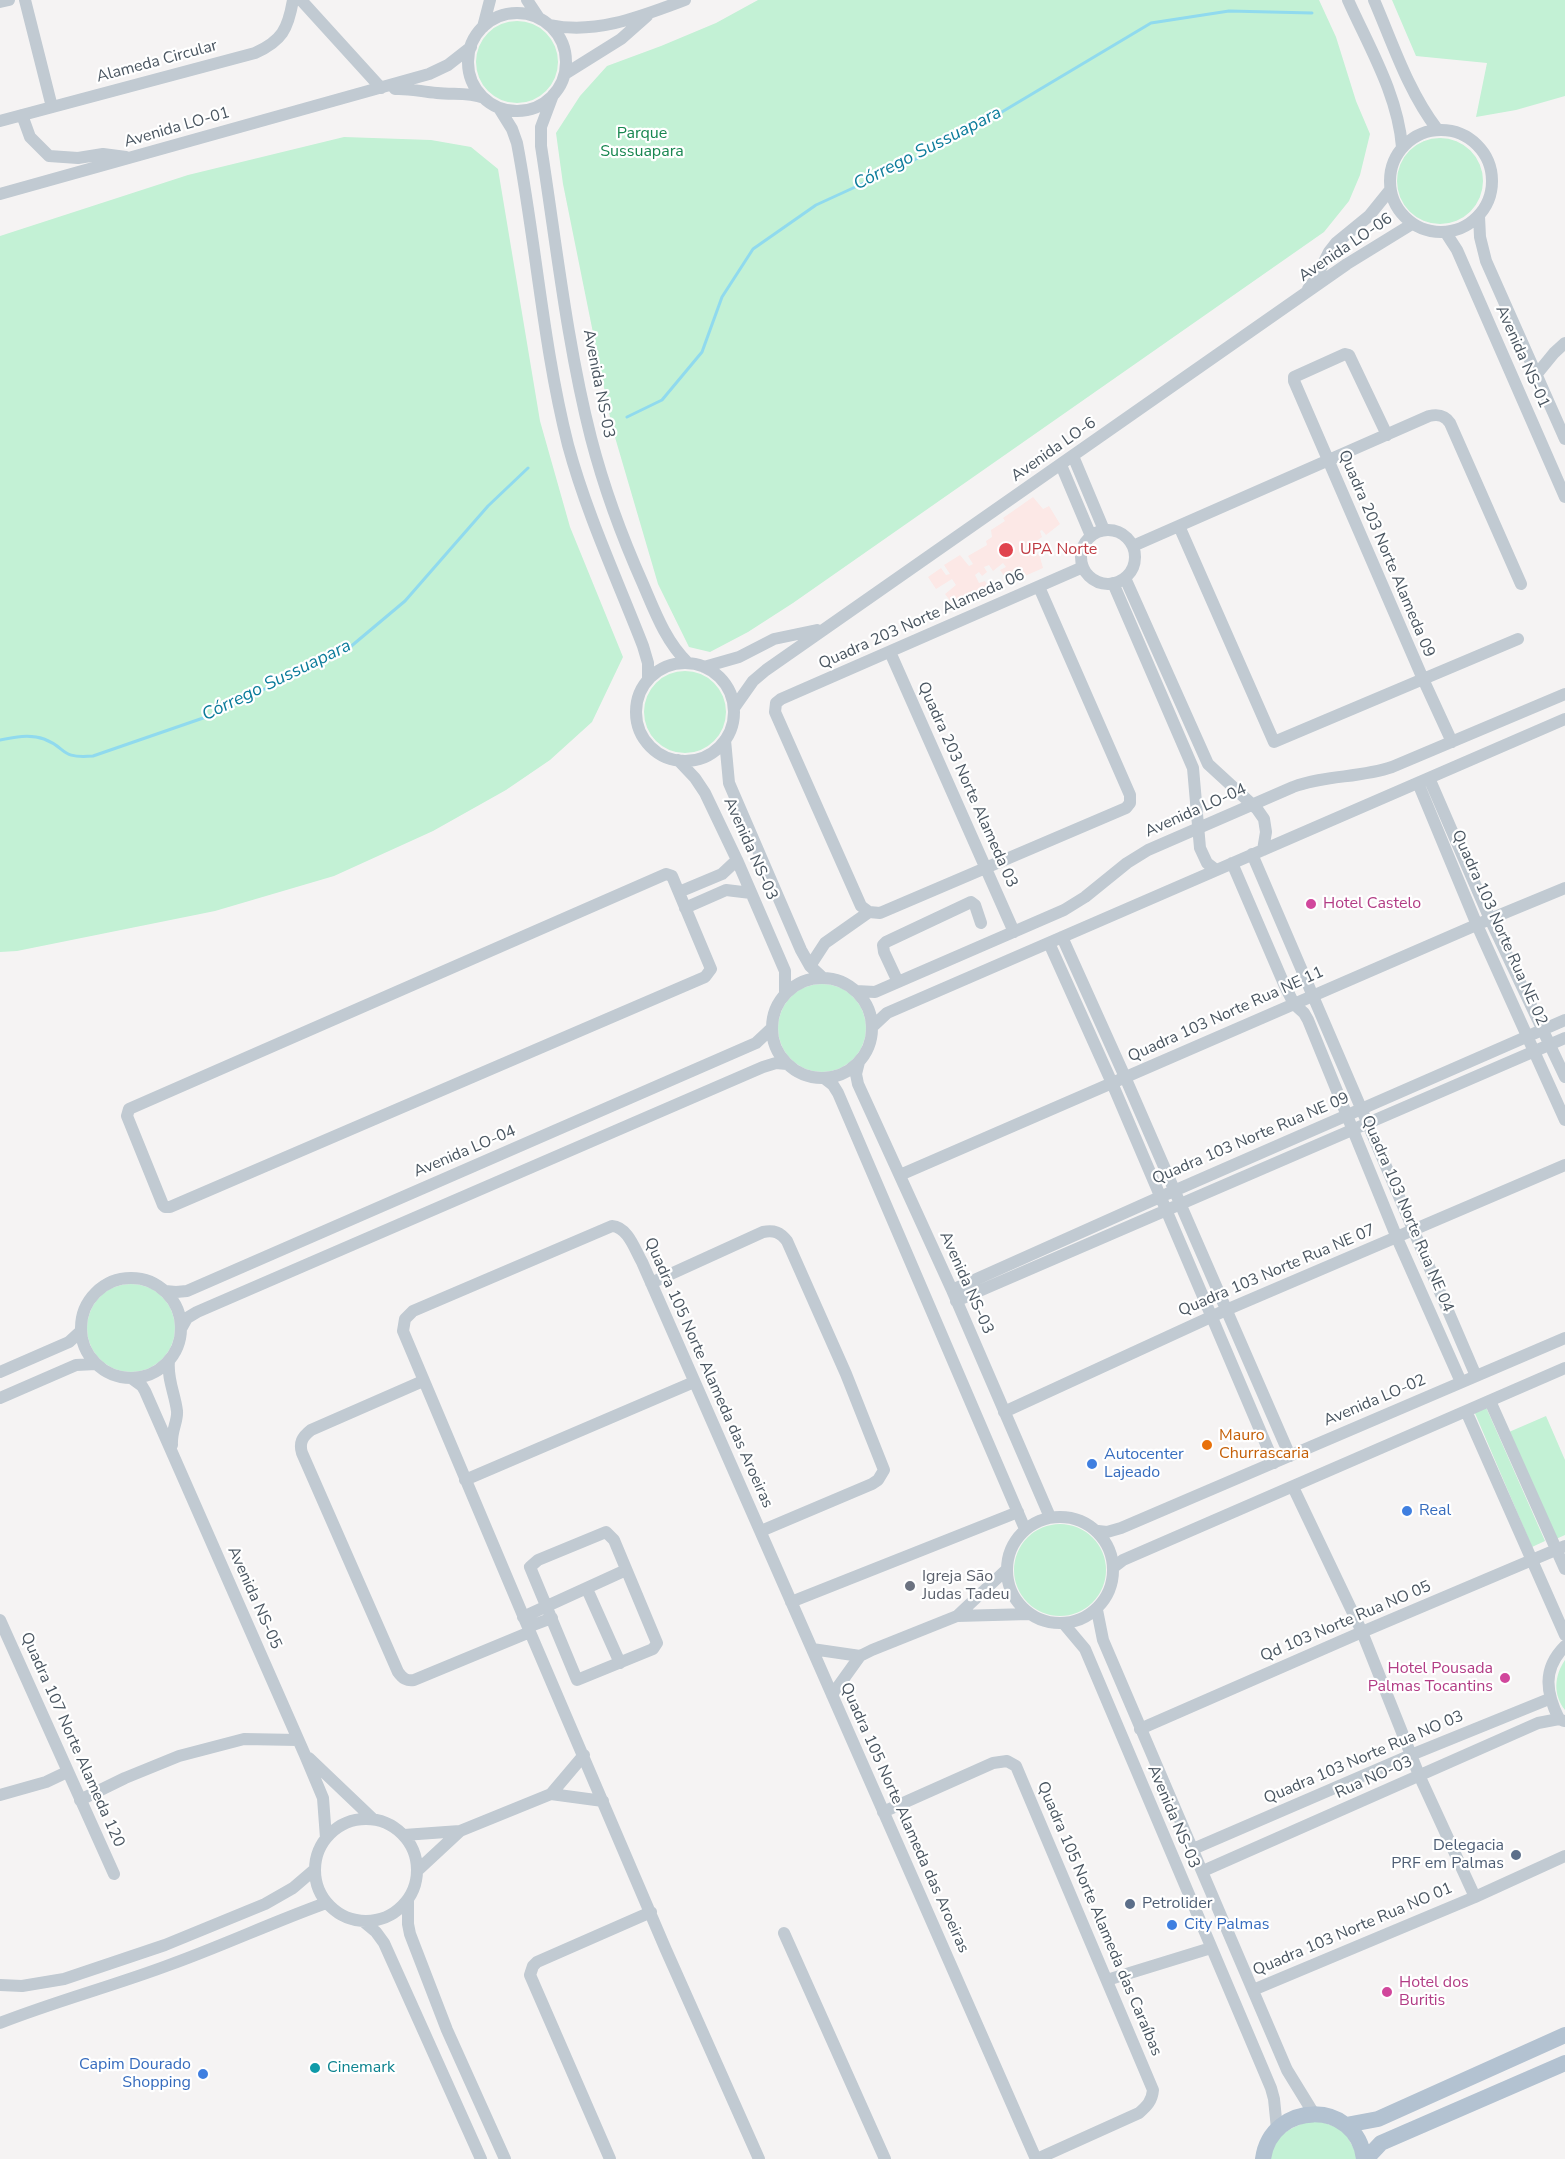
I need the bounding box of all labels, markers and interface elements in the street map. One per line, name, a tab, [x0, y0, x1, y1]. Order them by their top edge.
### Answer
street label: Alameda Circular	[94, 37, 220, 87]
water label: Córrego Sussuapara	[850, 102, 1006, 196]
street label: Avenida LO-01	[122, 104, 232, 152]
park label: Parque Sussuapara	[600, 124, 684, 162]
street label: Avenida LO-06	[1295, 210, 1397, 286]
street label: Avenida NS-01	[1491, 303, 1553, 411]
street label: Avenida NS-03	[578, 328, 618, 440]
street label: Avenida LO-6	[1008, 414, 1100, 486]
street label: Quadra 203 Norte Alameda 09	[1334, 447, 1438, 661]
place label: UPA Norte	[1020, 540, 1097, 560]
marker: UPA Norte	[997, 541, 1015, 559]
street label: Quadra 203 Norte Alameda 06	[816, 566, 1028, 674]
water label: Córrego Sussuapara	[199, 636, 355, 726]
street label: Quadra 203 Norte Alameda 03	[913, 679, 1021, 891]
street label: Avenida LO-04	[1142, 780, 1250, 842]
street label: Avenida NS-03	[719, 795, 781, 903]
street label: Quadra 103 Norte Rua NE 02	[1447, 827, 1551, 1029]
place label: Hotel Castelo	[1323, 894, 1421, 914]
marker: Hotel Castelo	[1304, 897, 1318, 911]
street label: Quadra 103 Norte Rua NE 11	[1125, 963, 1327, 1067]
street label: Quadra 103 Norte Rua NE 09	[1150, 1089, 1352, 1189]
street label: Quadra 103 Norte Rua NE 04	[1357, 1113, 1457, 1315]
street label: Avenida LO-04	[411, 1122, 519, 1182]
street label: Quadra 103 Norte Rua NE 07	[1176, 1221, 1378, 1321]
street label: Avenida NS-03	[935, 1229, 997, 1337]
street label: Quadra 105 Norte Alameda das Aroeiras	[639, 1235, 777, 1511]
street label: Avenida LO-02	[1321, 1371, 1429, 1431]
place label: Mauro Churrascaria	[1219, 1426, 1309, 1464]
marker: Mauro Churrascaria	[1200, 1438, 1214, 1452]
place label: Autocenter Lajeado	[1104, 1445, 1184, 1483]
marker: Autocenter Lajeado	[1085, 1457, 1099, 1471]
place label: Real	[1419, 1501, 1451, 1521]
marker: Real	[1400, 1504, 1414, 1518]
street label: Avenida NS-05	[223, 1544, 285, 1652]
place label: Igreja São Judas Tadeu	[922, 1567, 1009, 1605]
street label: Qd 103 Norte Rua NO 05	[1258, 1577, 1434, 1667]
marker: Igreja São Judas Tadeu	[903, 1579, 917, 1593]
street label: Quadra 107 Norte Alameda 120	[16, 1630, 128, 1850]
place label: Hotel Pousada Palmas Tocantins	[1368, 1659, 1493, 1697]
marker: Hotel Pousada Palmas Tocantins	[1498, 1671, 1512, 1685]
street label: Quadra 105 Norte Alameda das Aroeiras	[835, 1680, 973, 1956]
street label: Quadra 103 Norte Rua NO 03	[1261, 1707, 1467, 1809]
street label: Rua NO-03	[1332, 1752, 1416, 1804]
street label: Avenida NS-03	[1143, 1762, 1203, 1872]
street label: Quadra 105 Norte Alameda das Caraíbas	[1032, 1779, 1166, 2059]
place label: Delegacia PRF em Palmas	[1391, 1836, 1504, 1874]
marker: Delegacia PRF em Palmas	[1509, 1848, 1523, 1862]
street label: Quadra 103 Norte Rua NO 01	[1250, 1879, 1456, 1981]
place label: Petrolider	[1142, 1894, 1212, 1914]
marker: Petrolider	[1123, 1897, 1137, 1911]
place label: City Palmas	[1184, 1915, 1269, 1935]
marker: City Palmas	[1165, 1918, 1179, 1932]
place label: Hotel dos Buritis	[1399, 1973, 1469, 2011]
marker: Hotel dos Buritis	[1380, 1985, 1394, 1999]
place label: Capim Dourado Shopping	[79, 2055, 191, 2093]
place label: Cinemark	[327, 2058, 395, 2078]
marker: Cinemark	[308, 2061, 322, 2075]
marker: Capim Dourado Shopping	[196, 2067, 210, 2081]

